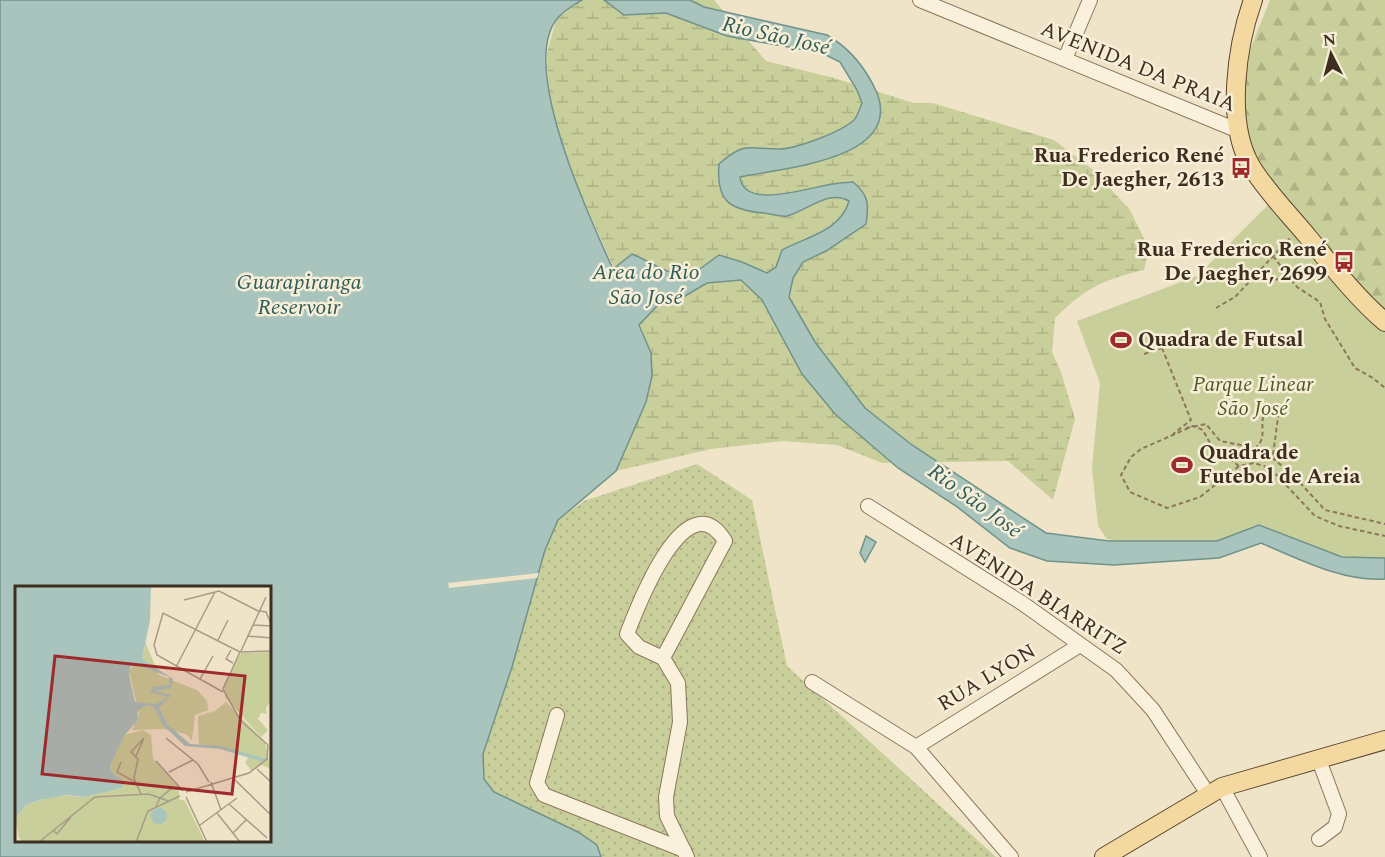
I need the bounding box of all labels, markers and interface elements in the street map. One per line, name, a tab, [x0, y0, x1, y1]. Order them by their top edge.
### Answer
water label: Rio São José	[719, 8, 836, 65]
street label: AVENIDA DA PRAIA	[1035, 13, 1241, 121]
north arrow	[1301, 24, 1361, 84]
text: N	[1322, 27, 1337, 53]
place label: Rua Frederico René De Jaegher, 2613	[1034, 140, 1224, 196]
bus stop icon: Rua Frederico René De Jaegher, 2613	[1229, 156, 1253, 180]
place label: Rua Frederico René De Jaegher, 2699	[1137, 234, 1327, 290]
bus stop icon: Rua Frederico René De Jaegher, 2699	[1332, 250, 1356, 274]
water label: Area do Rio São José	[591, 256, 700, 314]
water label: Guarapiranga Reservoir	[236, 266, 362, 324]
place label: Quadra de Futsal	[1138, 324, 1304, 356]
sports icon: Quadra de Futsal	[1109, 328, 1133, 352]
park label: Parque Linear São José	[1192, 369, 1314, 425]
place label: Quadra de Futebol de Areia	[1199, 437, 1360, 493]
sports icon: Quadra de Futebol de Areia	[1170, 453, 1194, 477]
water label: Rio São José	[921, 455, 1031, 548]
street label: AVENIDA BIARRITZ	[943, 524, 1133, 664]
inset map	[15, 586, 272, 842]
street label: RUA LYON	[931, 636, 1043, 720]

